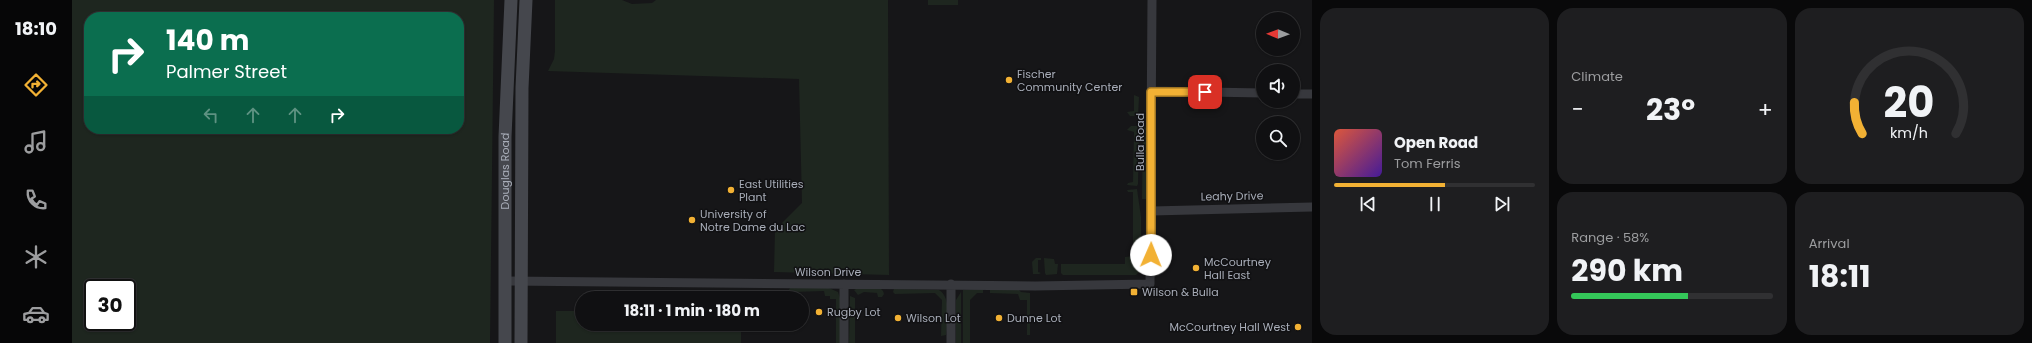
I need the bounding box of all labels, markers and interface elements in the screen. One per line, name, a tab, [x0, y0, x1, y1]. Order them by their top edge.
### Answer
north arrow	[1256, 12, 1300, 56]
map controls	[1256, 12, 1300, 160]
text: 18:10	[15, 16, 57, 41]
text: 140 m	[166, 21, 249, 60]
icon: right	[100, 28, 152, 80]
text: Palmer Street	[166, 59, 287, 84]
button: sound	[1256, 64, 1300, 108]
place label: Fischer Community Center	[1017, 66, 1122, 95]
text: Climate	[1571, 67, 1623, 86]
icon: directions	[22, 71, 50, 99]
text: 20	[1884, 73, 1935, 132]
marker: Fischer Community Center	[1004, 75, 1014, 85]
pin	[1188, 75, 1222, 109]
icon: arrive	[1194, 81, 1216, 103]
text: 23°	[1646, 88, 1695, 131]
text: −	[1571, 94, 1583, 125]
text: +	[1758, 94, 1773, 125]
icon: left	[200, 104, 222, 126]
icon: ahead	[242, 104, 264, 126]
icon: ahead	[284, 104, 306, 126]
icon: right	[326, 104, 348, 126]
street label: Bulla Road	[1132, 113, 1148, 171]
button: search	[1256, 116, 1300, 160]
text: km/h	[1890, 123, 1928, 143]
icon: music	[22, 128, 50, 156]
street label: Douglas Road	[497, 132, 513, 209]
text: Open Road	[1394, 132, 1478, 153]
text: Tom Ferris	[1394, 154, 1461, 173]
place label: East Utilities Plant	[739, 176, 804, 205]
marker: East Utilities Plant	[726, 185, 736, 195]
icon: phone	[22, 186, 50, 214]
street label: Leahy Drive	[1200, 187, 1264, 205]
icon: previous	[1357, 193, 1379, 215]
icon: pause	[1424, 193, 1446, 215]
icon: next	[1491, 193, 1513, 215]
place label: University of Notre Dame du Lac	[700, 206, 806, 235]
marker: University of Notre Dame du Lac	[687, 215, 697, 225]
text: Range · 58%	[1571, 228, 1649, 247]
position arrow	[1130, 234, 1172, 276]
text: Arrival	[1809, 234, 1850, 253]
icon: climate	[22, 243, 50, 271]
text: 290 km	[1571, 249, 1683, 292]
place label: McCourtney Hall East	[1204, 254, 1272, 283]
text: 18:11	[1809, 255, 1870, 298]
marker: McCourtney Hall East	[1191, 263, 1201, 273]
street label: Wilson Drive	[795, 264, 861, 280]
speed limit sign: 30	[84, 279, 136, 331]
place label: Wilson & Bulla	[1142, 284, 1219, 300]
marker: Wilson & Bulla	[1129, 287, 1139, 297]
icon: car	[22, 300, 50, 328]
text: 18:11 · 1 min · 180 m	[624, 300, 760, 321]
place label: Rugby Lot	[827, 304, 881, 320]
marker: Rugby Lot	[814, 307, 824, 317]
place label: Wilson Lot	[906, 310, 961, 326]
place label: Dunne Lot	[1007, 310, 1061, 326]
marker: Wilson Lot	[893, 313, 903, 323]
marker: Dunne Lot	[994, 313, 1004, 323]
place label: McCourtney Hall West	[1169, 319, 1290, 335]
marker: McCourtney Hall West	[1293, 322, 1303, 332]

